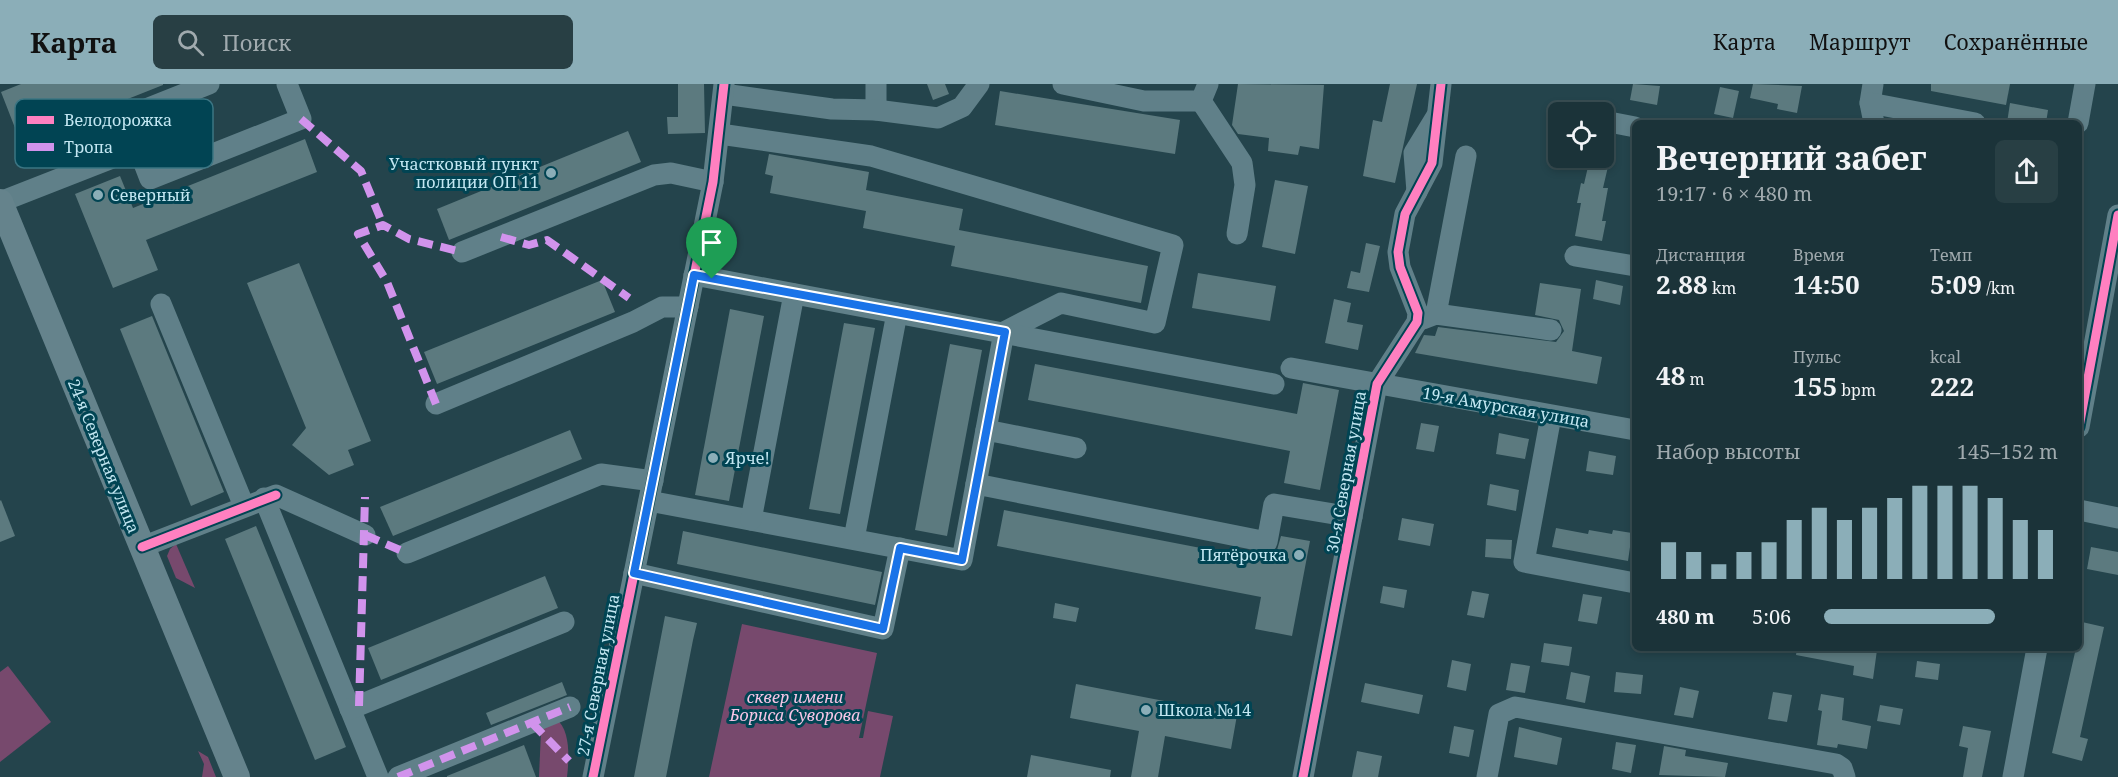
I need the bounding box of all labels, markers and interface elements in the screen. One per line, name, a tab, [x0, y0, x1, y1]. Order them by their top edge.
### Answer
search box	[153, 15, 573, 69]
text: Карта	[30, 23, 117, 61]
icon: search	[174, 26, 207, 59]
text: Поиск	[222, 27, 291, 57]
text: Карта	[1713, 28, 1776, 56]
text: Маршрут	[1809, 28, 1911, 56]
text: Сохранённые	[1944, 28, 2088, 56]
legend	[15, 99, 213, 168]
map controls	[1548, 102, 1614, 168]
button: locate	[1548, 102, 1614, 168]
text: Велодорожка	[64, 109, 172, 131]
text: Вечерний забег	[1656, 135, 1926, 180]
text: Тропа	[64, 136, 113, 158]
button: share	[1995, 140, 2058, 203]
place label: Участковый пункт полиции ОП 11	[389, 153, 540, 193]
marker: Участковый пункт полиции ОП 11	[544, 166, 558, 180]
text: 19:17 · 6 × 480 m	[1656, 180, 1812, 207]
place label: Северный	[110, 184, 191, 206]
marker: Северный	[91, 188, 105, 202]
pin	[686, 217, 737, 279]
icon: arrive	[695, 226, 728, 259]
text: Дистанция	[1656, 244, 1745, 266]
text: Время	[1793, 244, 1845, 266]
text: Темп	[1930, 244, 1972, 266]
text: 2.88	[1656, 266, 1708, 302]
text: 14:50	[1793, 266, 1860, 302]
text: 5:09	[1930, 266, 1982, 302]
text: km	[1708, 277, 1736, 299]
text: /km	[1982, 277, 2015, 299]
text: Пульс	[1793, 346, 1841, 368]
text: kcal	[1930, 346, 1961, 368]
text: 48	[1656, 357, 1685, 393]
text: m	[1685, 368, 1705, 390]
text: 155	[1793, 368, 1837, 404]
text: 222	[1930, 368, 1974, 404]
street label: 24-я Северная улица	[63, 376, 145, 536]
text: bpm	[1837, 379, 1876, 401]
street label: 19-я Амурская улица	[1421, 381, 1591, 433]
street label: 30-я Северная улица	[1321, 389, 1371, 555]
text: Набор высоты	[1656, 438, 1800, 465]
text: 145–152 m	[1957, 438, 2058, 465]
place label: Ярче!	[724, 447, 770, 469]
marker: Ярче!	[706, 451, 720, 465]
place label: Пятёрочка	[1200, 544, 1287, 566]
marker: Пятёрочка	[1292, 548, 1306, 562]
street label: 27-я Северная улица	[571, 592, 625, 758]
text: 480 m	[1656, 603, 1715, 630]
text: 5:06	[1752, 603, 1791, 630]
park label: сквер имени Бориса Суворова	[729, 686, 860, 726]
place label: Школа №14	[1158, 699, 1251, 721]
marker: Школа №14	[1139, 703, 1153, 717]

